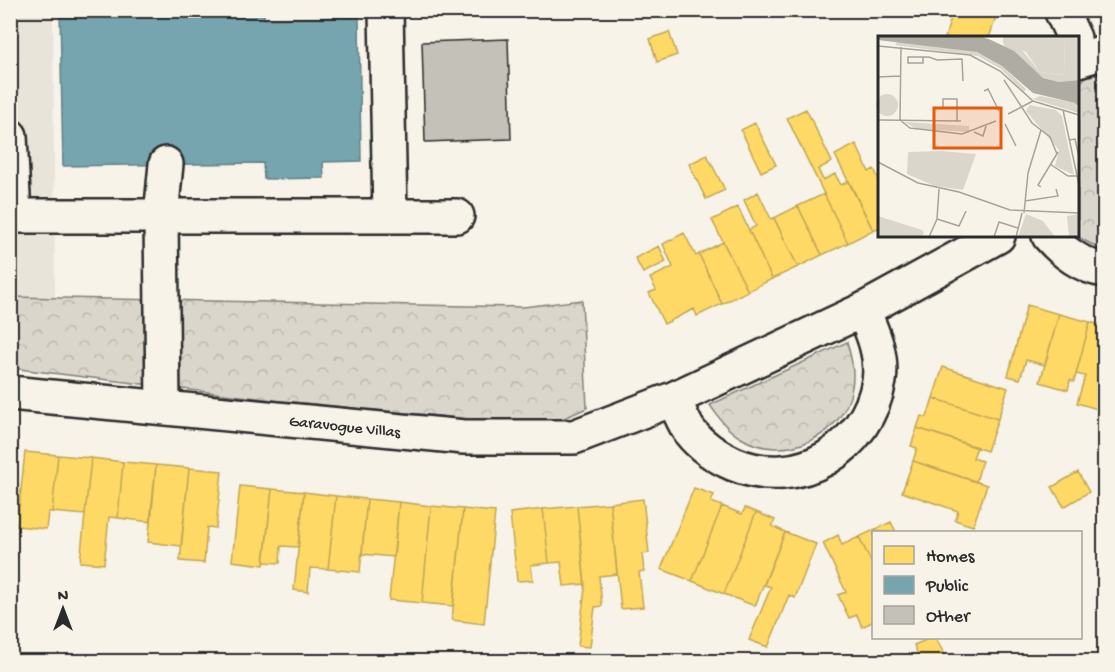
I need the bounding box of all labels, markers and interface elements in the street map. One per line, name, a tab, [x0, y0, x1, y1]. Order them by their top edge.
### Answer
inset map	[878, 36, 1079, 237]
street label: Garavogue Villas	[288, 413, 402, 444]
legend	[872, 531, 1082, 639]
text: Homes	[926, 547, 976, 568]
text: Public	[925, 577, 969, 598]
north arrow	[33, 579, 93, 639]
text: N	[58, 588, 69, 607]
text: Other	[926, 607, 971, 628]

